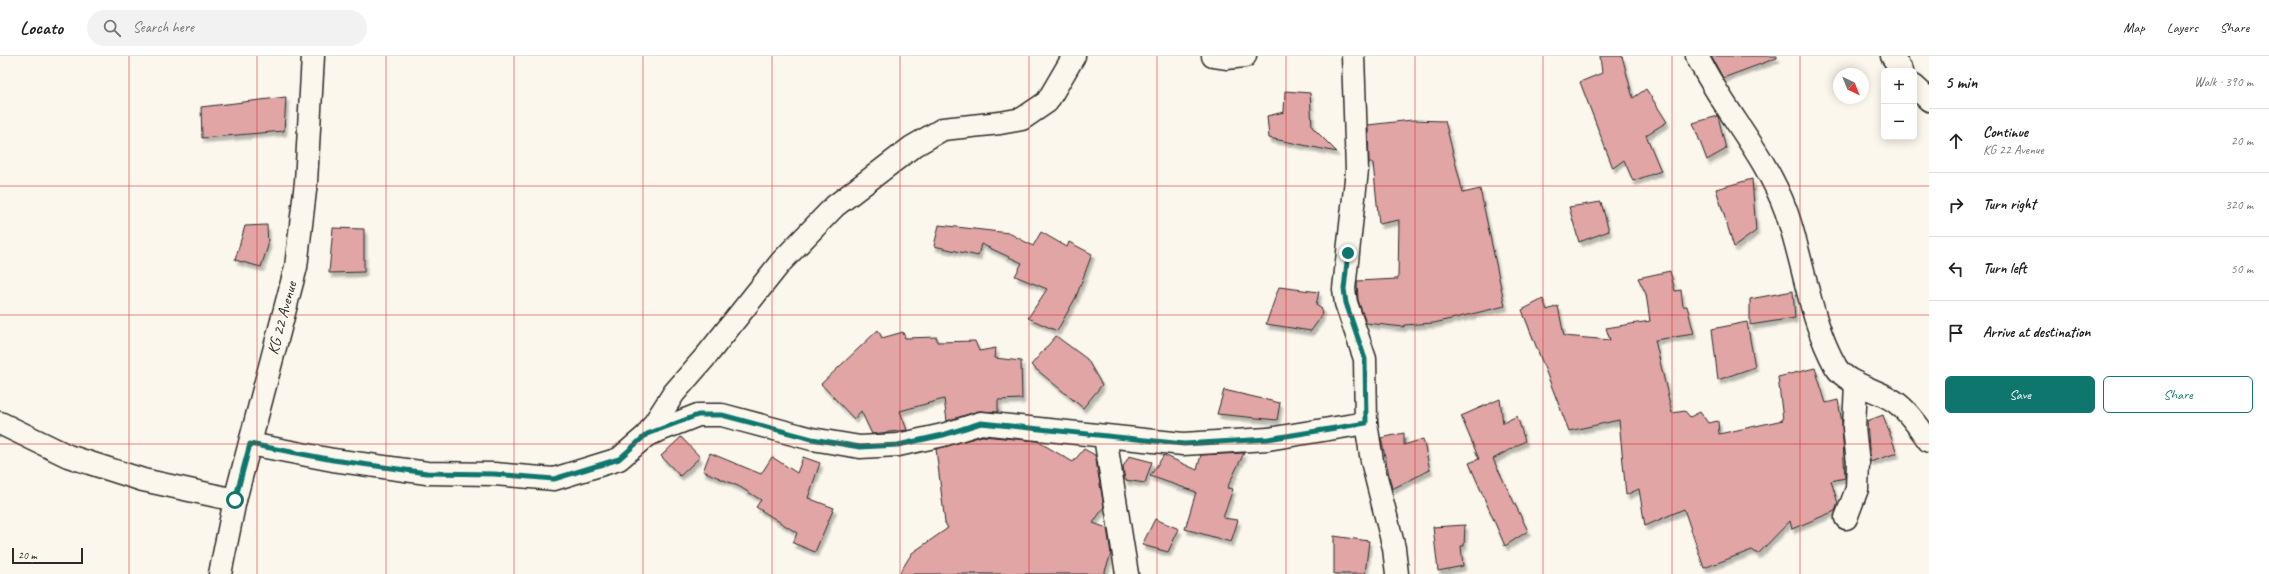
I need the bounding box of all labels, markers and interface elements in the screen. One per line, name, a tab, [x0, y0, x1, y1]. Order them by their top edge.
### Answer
search box	[87, 10, 367, 46]
text: Locato	[20, 16, 63, 40]
icon: search	[101, 17, 123, 39]
text: Search here	[133, 18, 194, 37]
text: Map	[2123, 19, 2145, 36]
text: Layers	[2167, 19, 2198, 36]
text: Share	[2220, 19, 2249, 36]
north arrow	[1833, 68, 1869, 104]
map controls	[1881, 68, 1917, 140]
button: +	[1881, 68, 1917, 104]
text: 5 min	[1945, 72, 1977, 93]
text: Walk · 390 m	[2194, 74, 2253, 90]
button: −	[1881, 104, 1917, 140]
text: Continue	[1983, 123, 2028, 142]
icon: ahead	[1945, 130, 1967, 152]
text: 20 m	[2231, 133, 2253, 149]
text: KG 22 Avenue	[1983, 142, 2044, 158]
icon: right	[1945, 194, 1967, 216]
text: Turn right	[1983, 195, 2036, 214]
text: 320 m	[2225, 197, 2253, 213]
route end	[1339, 244, 1357, 262]
icon: left	[1945, 258, 1967, 280]
text: Turn left	[1983, 259, 2026, 278]
text: 50 m	[2231, 261, 2253, 277]
street label: KG 22 Avenue	[263, 278, 302, 357]
icon: arrive	[1945, 322, 1967, 344]
text: Arrive at destination	[1983, 323, 2090, 342]
button: Save	[1945, 376, 2095, 413]
button: Share	[2103, 376, 2253, 413]
route start	[226, 491, 244, 509]
scale bar	[12, 546, 83, 565]
text: 20 m	[18, 548, 37, 562]

